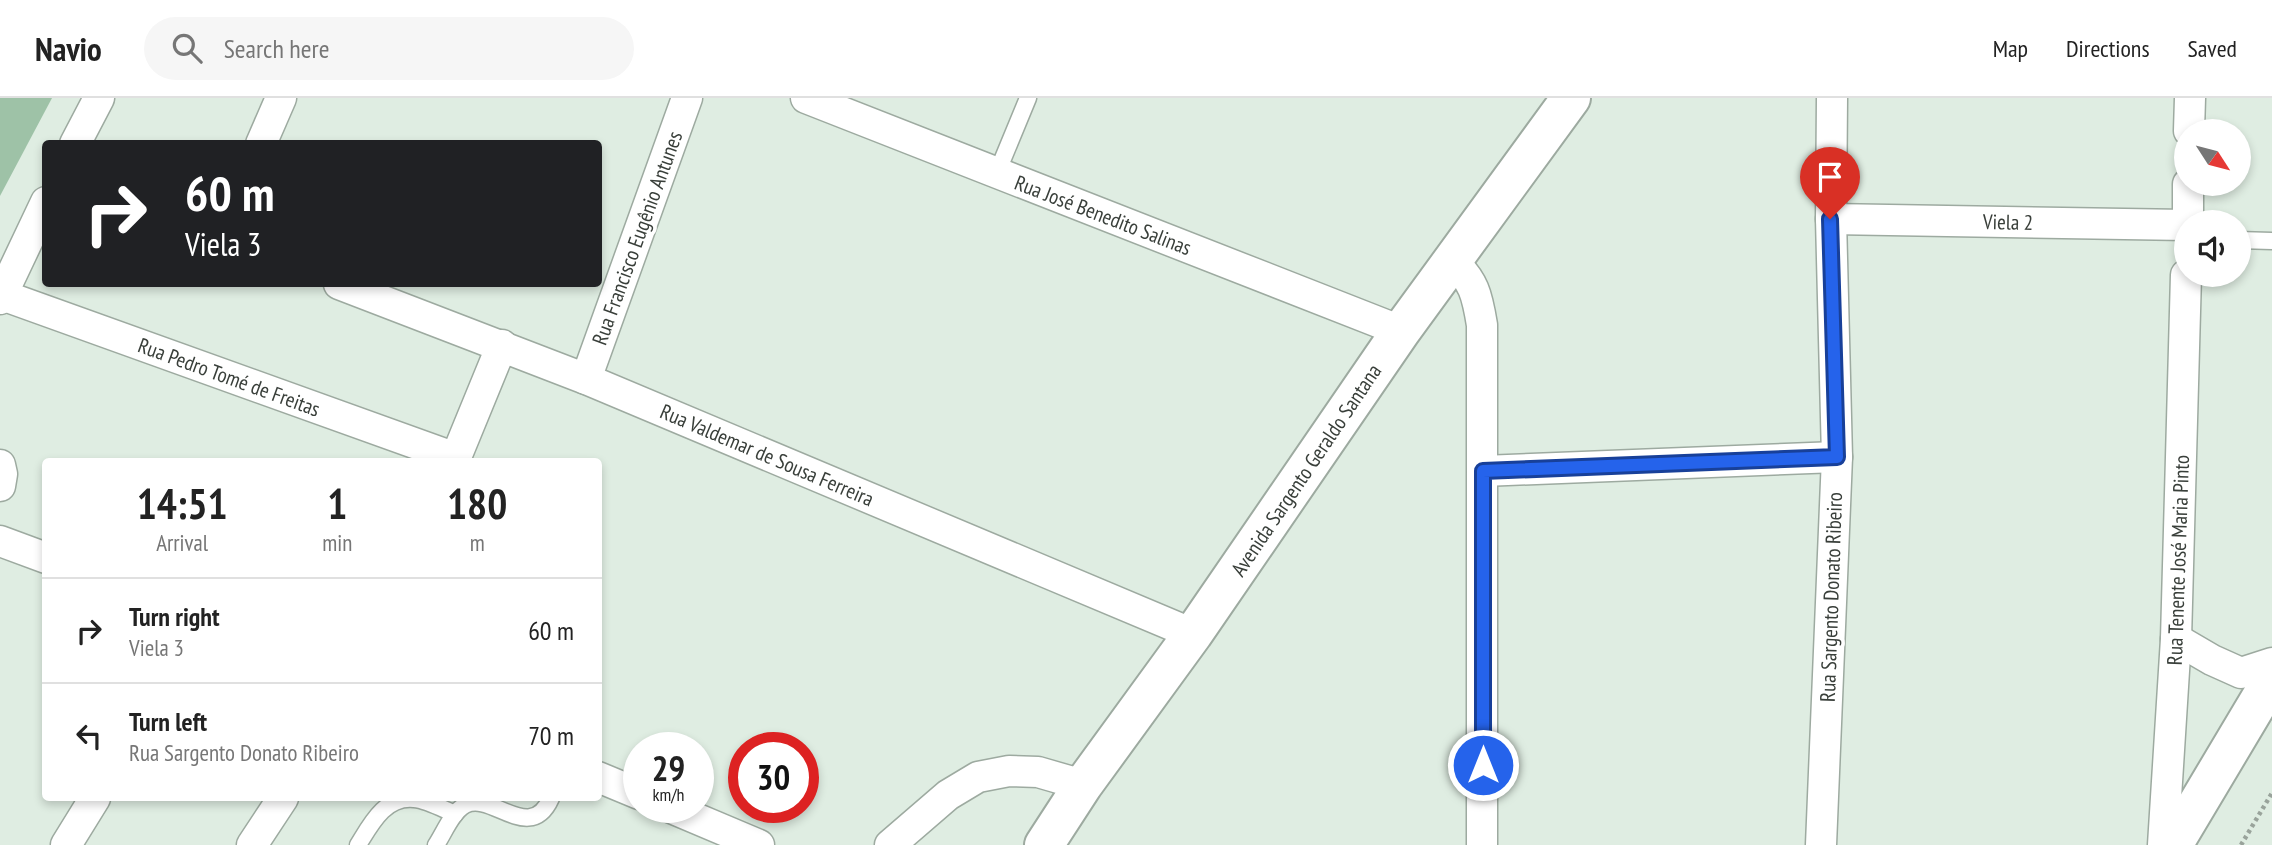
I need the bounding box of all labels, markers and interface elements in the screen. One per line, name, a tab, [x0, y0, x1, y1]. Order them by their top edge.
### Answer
search box	[144, 17, 634, 80]
text: Navio	[35, 27, 102, 70]
icon: search	[168, 29, 206, 67]
text: Search here	[224, 32, 329, 65]
text: Map	[1993, 33, 2028, 64]
text: Directions	[2066, 33, 2150, 64]
text: Saved	[2188, 33, 2237, 64]
north arrow	[2174, 119, 2250, 196]
map controls	[2174, 119, 2251, 287]
street label: Rua Francisco Eugênio Antunes	[586, 127, 688, 349]
pin	[1800, 147, 1860, 219]
icon: arrive	[1811, 158, 1849, 196]
text: 60 m	[185, 161, 274, 225]
icon: right	[70, 168, 161, 259]
street label: Rua José Benedito Salinas	[1011, 169, 1195, 261]
street label: Viela 2	[1982, 208, 2033, 236]
button: sound	[2174, 210, 2251, 287]
text: Viela 3	[185, 223, 261, 265]
street label: Rua Pedro Tomé de Freitas	[134, 332, 324, 422]
street label: Avenida Sargento Geraldo Santana	[1225, 359, 1387, 581]
street label: Rua Valdemar de Sousa Ferreira	[656, 398, 878, 512]
street label: Rua Tenente José Maria Pinto	[2161, 454, 2195, 666]
text: 14:51	[137, 476, 228, 531]
text: 1	[327, 476, 347, 531]
text: 180	[447, 476, 507, 531]
street label: Rua Sargento Donato Ribeiro	[1814, 492, 1848, 702]
text: Arrival	[156, 528, 208, 557]
text: min	[322, 528, 352, 557]
text: m	[470, 528, 485, 557]
text: Turn right	[129, 600, 220, 633]
icon: right	[70, 612, 108, 650]
text: 60 m	[528, 614, 574, 647]
text: Viela 3	[129, 633, 184, 662]
text: Turn left	[129, 705, 207, 738]
icon: left	[70, 717, 108, 755]
text: 70 m	[528, 719, 574, 752]
position arrow	[1446, 728, 1520, 802]
speed limit sign: 30	[728, 732, 819, 823]
text: Rua Sargento Donato Ribeiro	[129, 738, 359, 767]
text: 29	[652, 745, 685, 791]
text: km/h	[653, 783, 684, 806]

